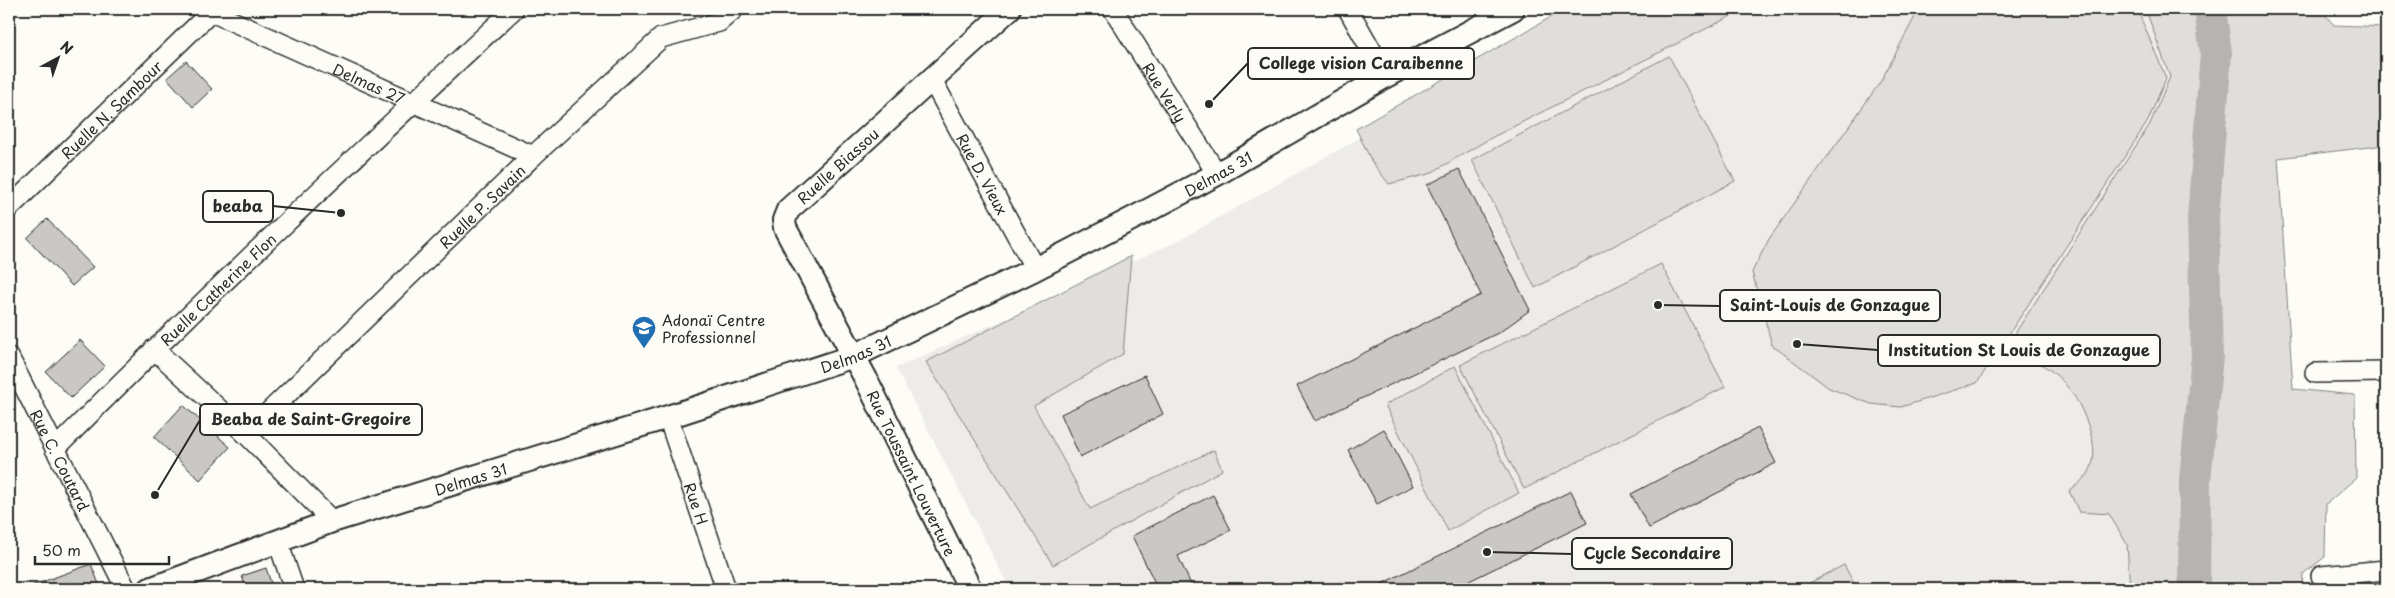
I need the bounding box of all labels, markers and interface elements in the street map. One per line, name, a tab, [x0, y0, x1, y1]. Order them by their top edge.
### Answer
north arrow	[32, 32, 82, 82]
text: N	[56, 36, 78, 59]
callout: College vision Caraibenne	[1248, 48, 1474, 79]
text: College vision Caraibenne	[1259, 50, 1463, 74]
street label: Ruelle N. Sambour	[55, 54, 167, 164]
street label: Delmas 27	[329, 56, 410, 109]
street label: Rue Verly	[1138, 57, 1193, 126]
street label: Ruelle Biassou	[791, 122, 883, 209]
street label: Rue D. Vieux	[952, 129, 1015, 219]
street label: Delmas 31	[1180, 145, 1256, 201]
street label: Ruelle P. Savain	[433, 158, 530, 253]
callout: beaba	[203, 191, 273, 222]
text: beaba	[213, 193, 263, 217]
street label: Ruelle Catherine Flon	[154, 227, 281, 351]
callout: Saint-Louis de Gonzague	[1720, 290, 1940, 321]
text: Saint-Louis de Gonzague	[1730, 292, 1930, 316]
place label: Adonaï Centre Professionnel	[662, 308, 765, 348]
school or university icon: Adonaï Centre Professionnel	[631, 315, 657, 349]
street label: Delmas 31	[817, 328, 895, 378]
callout: Institution St Louis de Gonzague	[1878, 335, 2160, 366]
text: Institution St Louis de Gonzague	[1888, 337, 2150, 361]
street label: Rue Toussaint Louverture	[862, 386, 962, 560]
callout: Beaba de Saint-Gregoire	[200, 404, 422, 435]
street label: Rue C. Coutard	[25, 405, 96, 515]
text: Beaba de Saint-Gregoire	[211, 406, 411, 430]
street label: Delmas 31	[431, 456, 509, 500]
street label: Rue H	[679, 479, 715, 527]
scale bar	[35, 533, 169, 565]
text: 50 m	[42, 538, 81, 561]
callout: Cycle Secondaire	[1572, 538, 1732, 569]
text: Cycle Secondaire	[1583, 540, 1721, 564]

